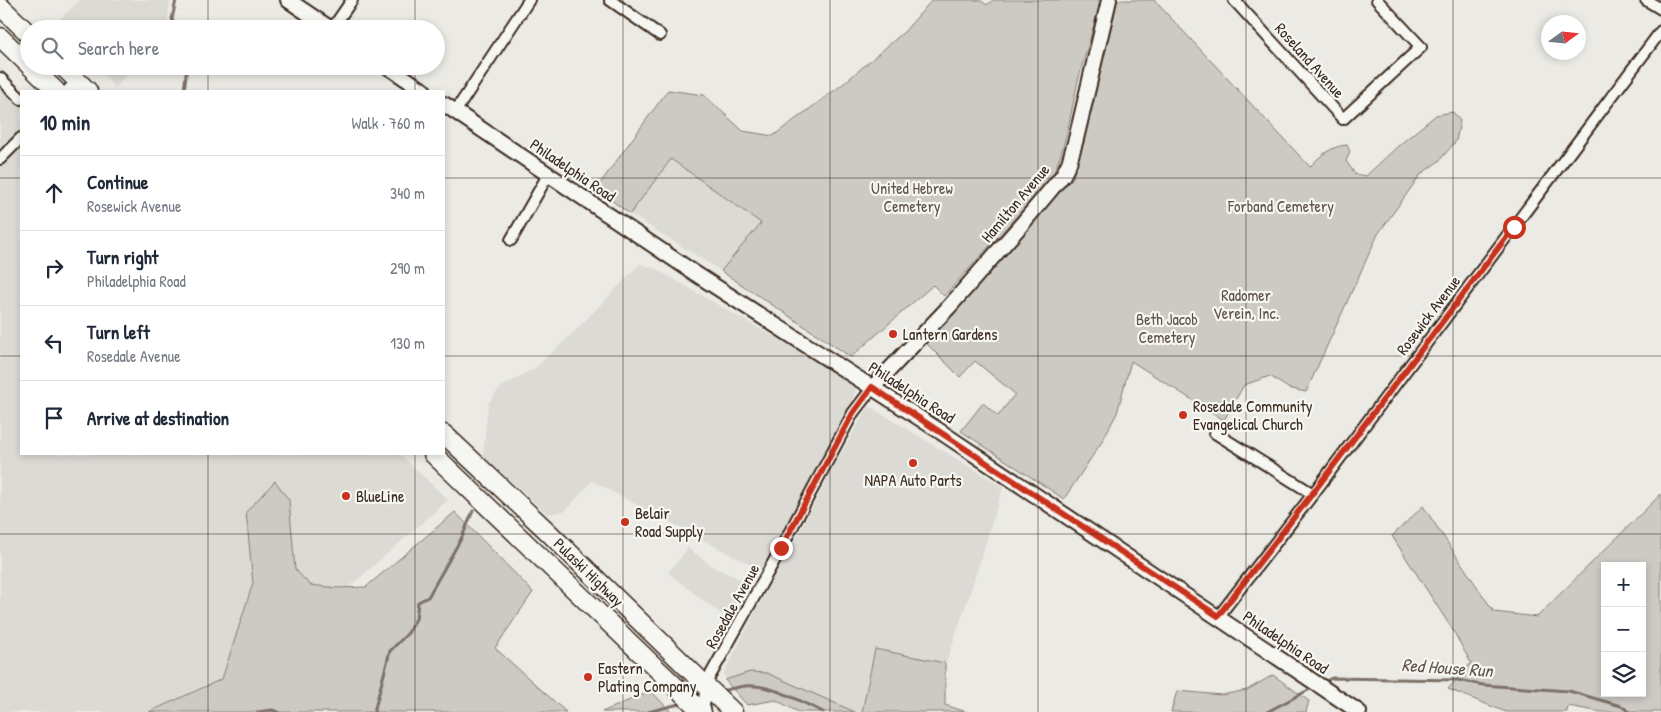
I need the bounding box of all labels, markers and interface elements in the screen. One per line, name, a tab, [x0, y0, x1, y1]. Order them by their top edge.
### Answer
north arrow	[1541, 15, 1586, 60]
street label: Roseland Avenue	[1270, 18, 1350, 103]
search box	[20, 20, 445, 75]
icon: search	[38, 34, 66, 62]
text: Search here	[78, 35, 159, 61]
text: 10 min	[40, 108, 90, 137]
text: Walk · 760 m	[351, 112, 425, 134]
street label: Philadelphia Road	[526, 133, 620, 207]
street label: Hamilton Avenue	[976, 159, 1055, 247]
text: Continue	[87, 169, 148, 195]
park label: United Hebrew Cemetery	[871, 177, 953, 217]
icon: ahead	[40, 179, 68, 207]
text: 340 m	[390, 182, 425, 204]
text: Rosewick Avenue	[87, 195, 181, 217]
park label: Forband Cemetery	[1227, 195, 1334, 217]
route start	[1503, 216, 1526, 239]
text: Turn right	[87, 244, 158, 270]
icon: right	[40, 254, 68, 282]
text: 290 m	[390, 257, 425, 279]
text: Philadelphia Road	[87, 270, 186, 292]
street label: Rosewick Avenue	[1391, 270, 1466, 359]
park label: Radomer Verein, Inc.	[1213, 284, 1279, 324]
park label: Beth Jacob Cemetery	[1136, 308, 1198, 348]
text: Turn left	[87, 319, 150, 345]
place label: Lantern Gardens	[903, 323, 998, 345]
marker: Lantern Gardens	[887, 328, 899, 340]
icon: left	[40, 329, 68, 357]
text: 130 m	[390, 332, 425, 354]
text: Rosedale Avenue	[87, 345, 181, 367]
street label: Philadelphia Road	[865, 356, 959, 428]
place label: Rosedale Community Evangelical Church	[1193, 395, 1313, 435]
icon: arrive	[40, 404, 68, 432]
text: Arrive at destination	[87, 405, 229, 431]
marker: Rosedale Community Evangelical Church	[1177, 409, 1189, 421]
marker: NAPA Auto Parts	[907, 457, 919, 469]
place label: NAPA Auto Parts	[864, 469, 962, 491]
place label: BlueLine	[356, 485, 405, 507]
marker: BlueLine	[340, 490, 352, 502]
place label: Belair Road Supply	[635, 502, 704, 542]
marker: Belair Road Supply	[619, 516, 631, 528]
street label: Pulaski Highway	[549, 533, 629, 611]
route end	[770, 537, 793, 560]
street label: Rosedale Avenue	[700, 559, 765, 652]
map controls	[1601, 562, 1646, 697]
button: +	[1601, 562, 1646, 607]
street label: Philadelphia Road	[1239, 605, 1333, 679]
button: −	[1601, 607, 1646, 652]
water label: Red House Run	[1401, 652, 1495, 683]
button: layers	[1601, 652, 1646, 697]
place label: Eastern Plating Company	[598, 657, 697, 697]
marker: Eastern Plating Company	[582, 671, 594, 683]

